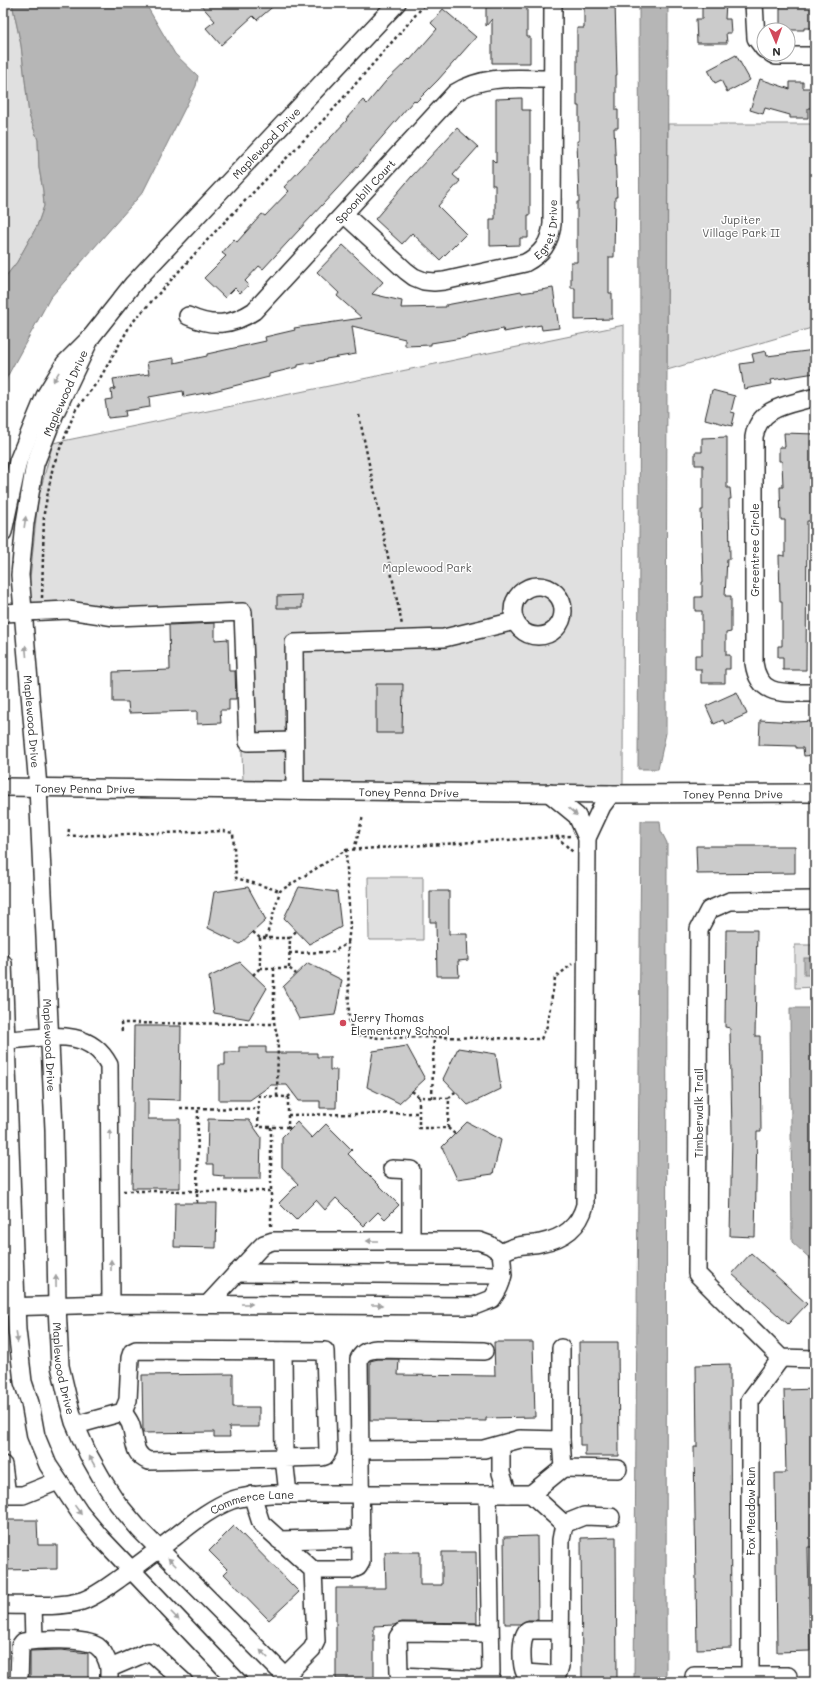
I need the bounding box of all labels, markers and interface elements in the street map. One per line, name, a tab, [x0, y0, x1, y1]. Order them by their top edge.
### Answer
north arrow	[756, 22, 796, 62]
text: N	[772, 45, 781, 60]
street label: Maplewood Drive	[228, 103, 303, 182]
street label: Spoonbill Court	[331, 155, 398, 226]
street label: Egret Drive	[530, 199, 560, 262]
park label: Jupiter Village Park II	[702, 212, 780, 240]
street label: Maplewood Drive	[39, 347, 91, 439]
one-way arrow	[53, 371, 60, 383]
street label: Greentree Circle	[747, 503, 762, 597]
one-way arrow	[22, 515, 28, 528]
park label: Maplewood Park	[383, 560, 472, 575]
one-way arrow	[23, 645, 30, 657]
street label: Maplewood Drive	[21, 674, 44, 769]
street label: Toney Penna Drive	[35, 780, 135, 796]
street label: Toney Penna Drive	[359, 784, 459, 800]
street label: Toney Penna Drive	[683, 786, 783, 801]
one-way arrow	[567, 808, 578, 817]
street label: Maplewood Drive	[40, 998, 60, 1092]
place label: Jerry Thomas Elementary School	[351, 1010, 450, 1038]
marker: Jerry Thomas Elementary School	[338, 1018, 348, 1028]
street label: Timberwalk Trail	[691, 1068, 706, 1158]
one-way arrow	[107, 1128, 113, 1141]
one-way arrow	[365, 1238, 378, 1244]
one-way arrow	[108, 1258, 114, 1271]
one-way arrow	[53, 1274, 59, 1287]
one-way arrow	[241, 1301, 254, 1307]
one-way arrow	[371, 1302, 384, 1308]
street label: Maplewood Drive	[50, 1322, 79, 1416]
one-way arrow	[14, 1331, 21, 1343]
one-way arrow	[88, 1455, 95, 1467]
street label: Fox Meadow Run	[743, 1467, 758, 1555]
street label: Commerce Lane	[207, 1487, 294, 1517]
one-way arrow	[74, 1505, 82, 1515]
one-way arrow	[167, 1557, 177, 1567]
one-way arrow	[170, 1611, 180, 1621]
one-way arrow	[259, 1649, 269, 1659]

